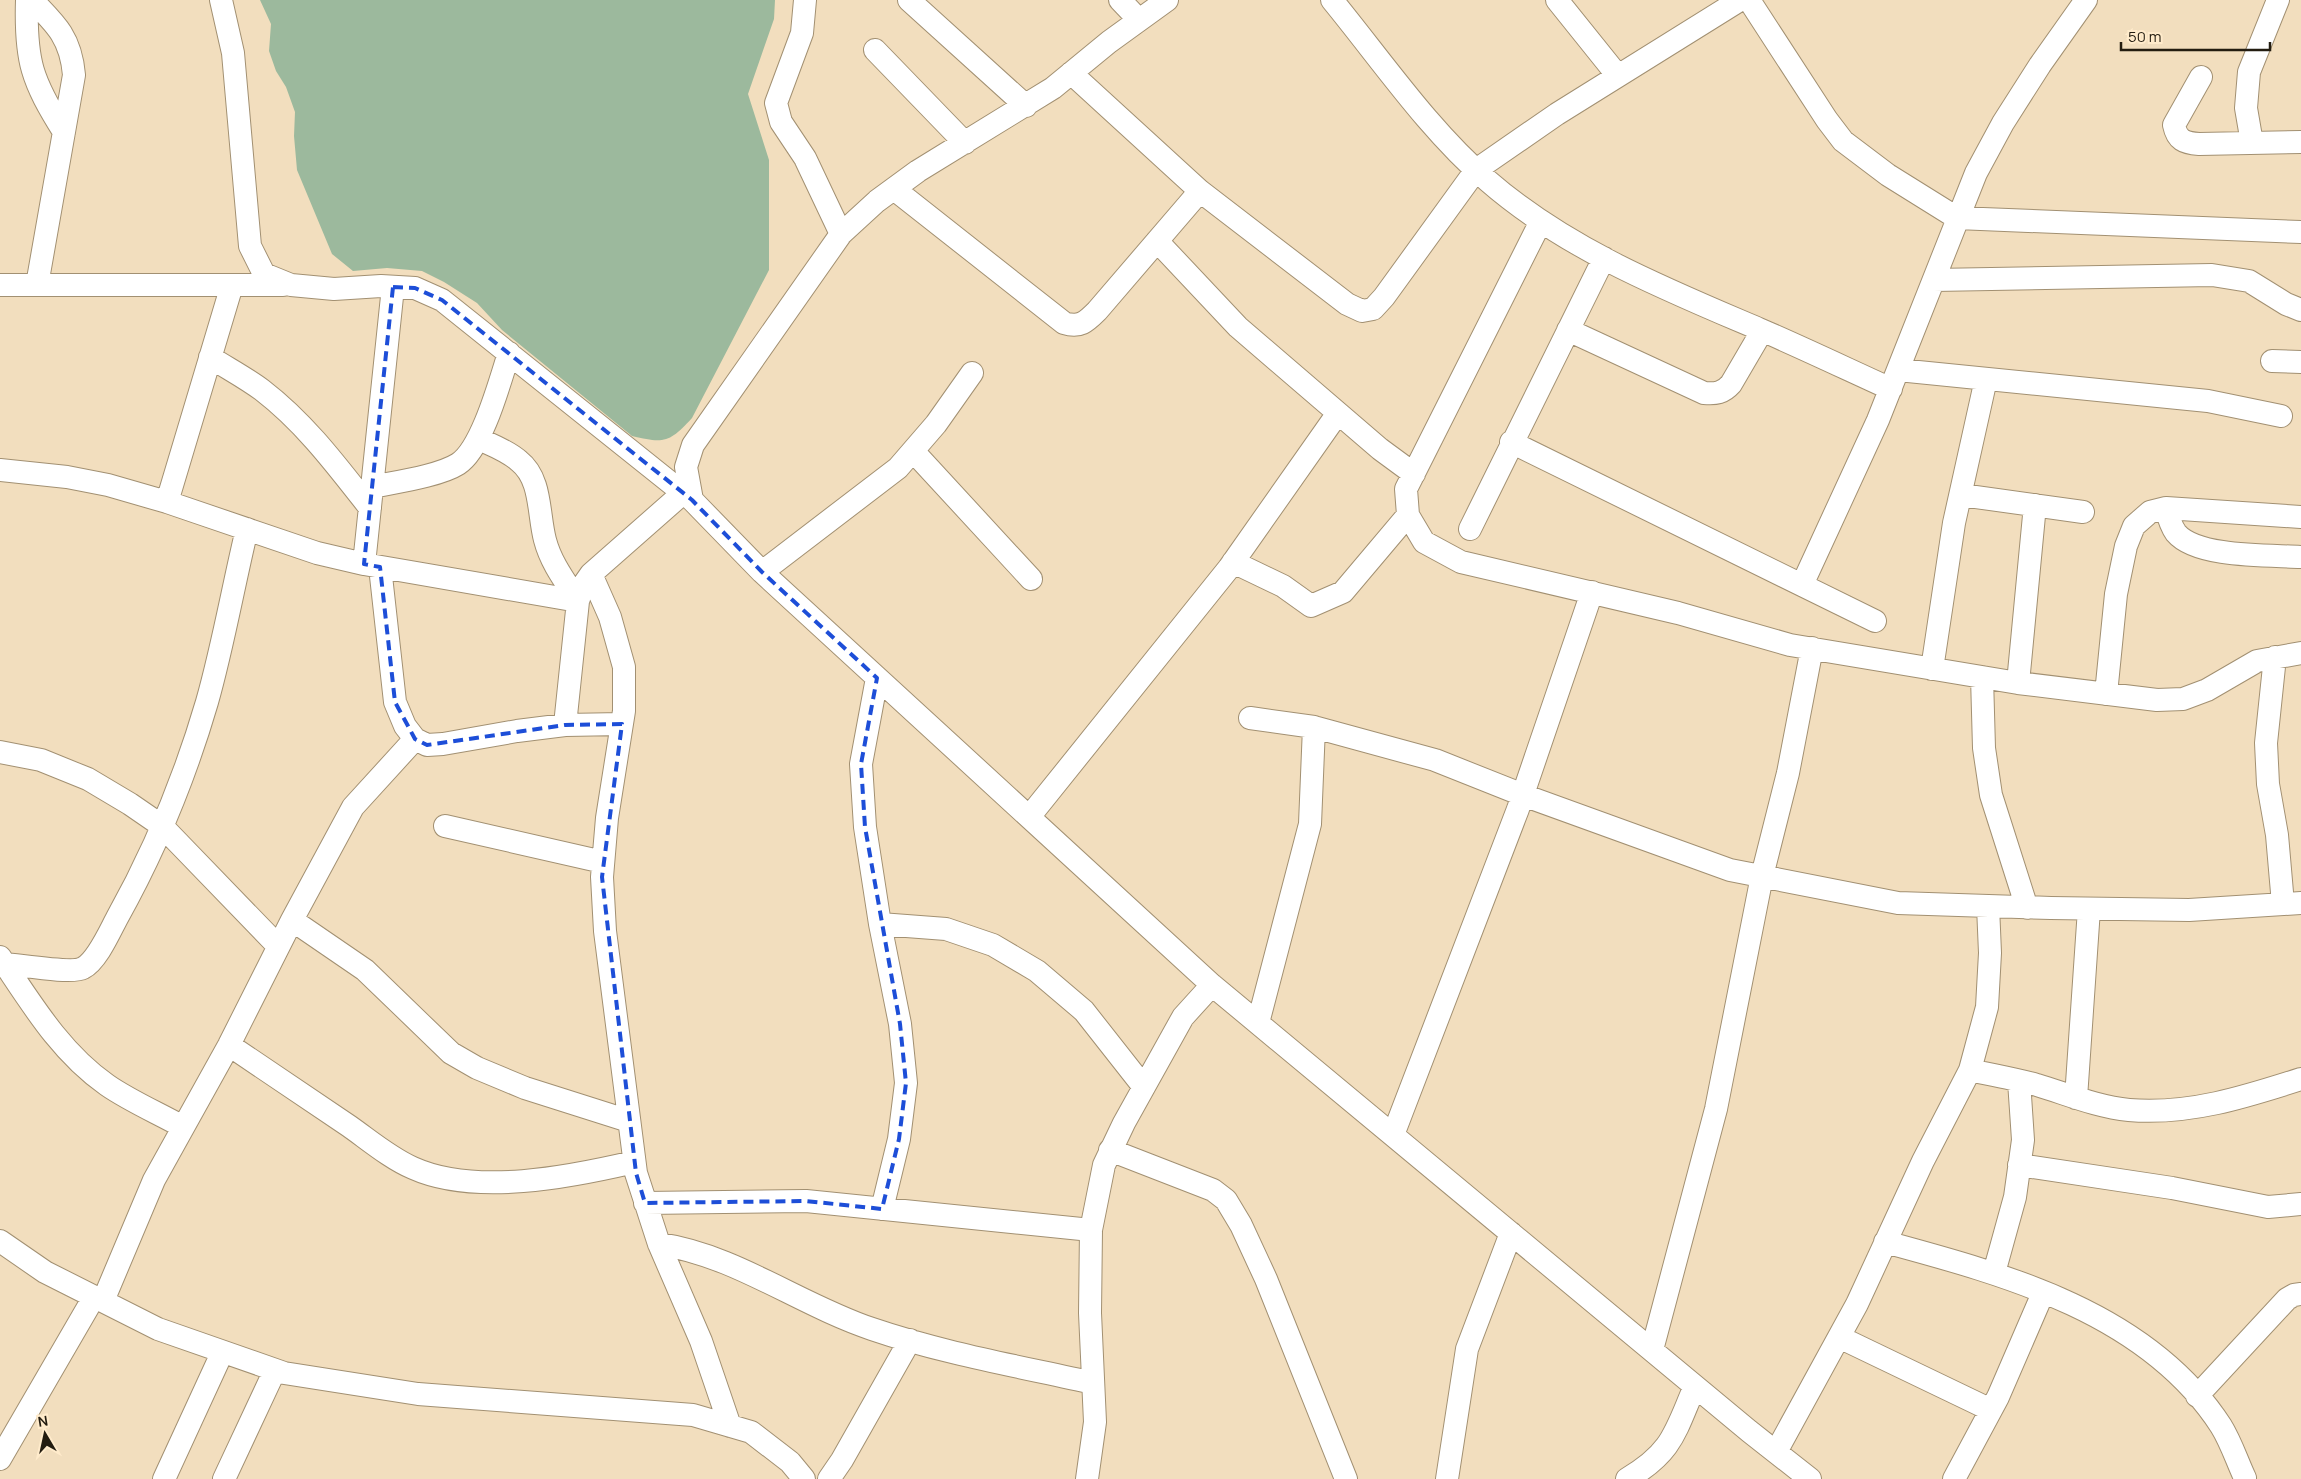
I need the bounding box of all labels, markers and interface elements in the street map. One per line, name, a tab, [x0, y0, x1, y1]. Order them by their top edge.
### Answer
scale bar	[2121, 20, 2270, 52]
text: 50 m	[2128, 26, 2162, 47]
north arrow	[20, 1409, 70, 1459]
text: N	[36, 1410, 49, 1431]

